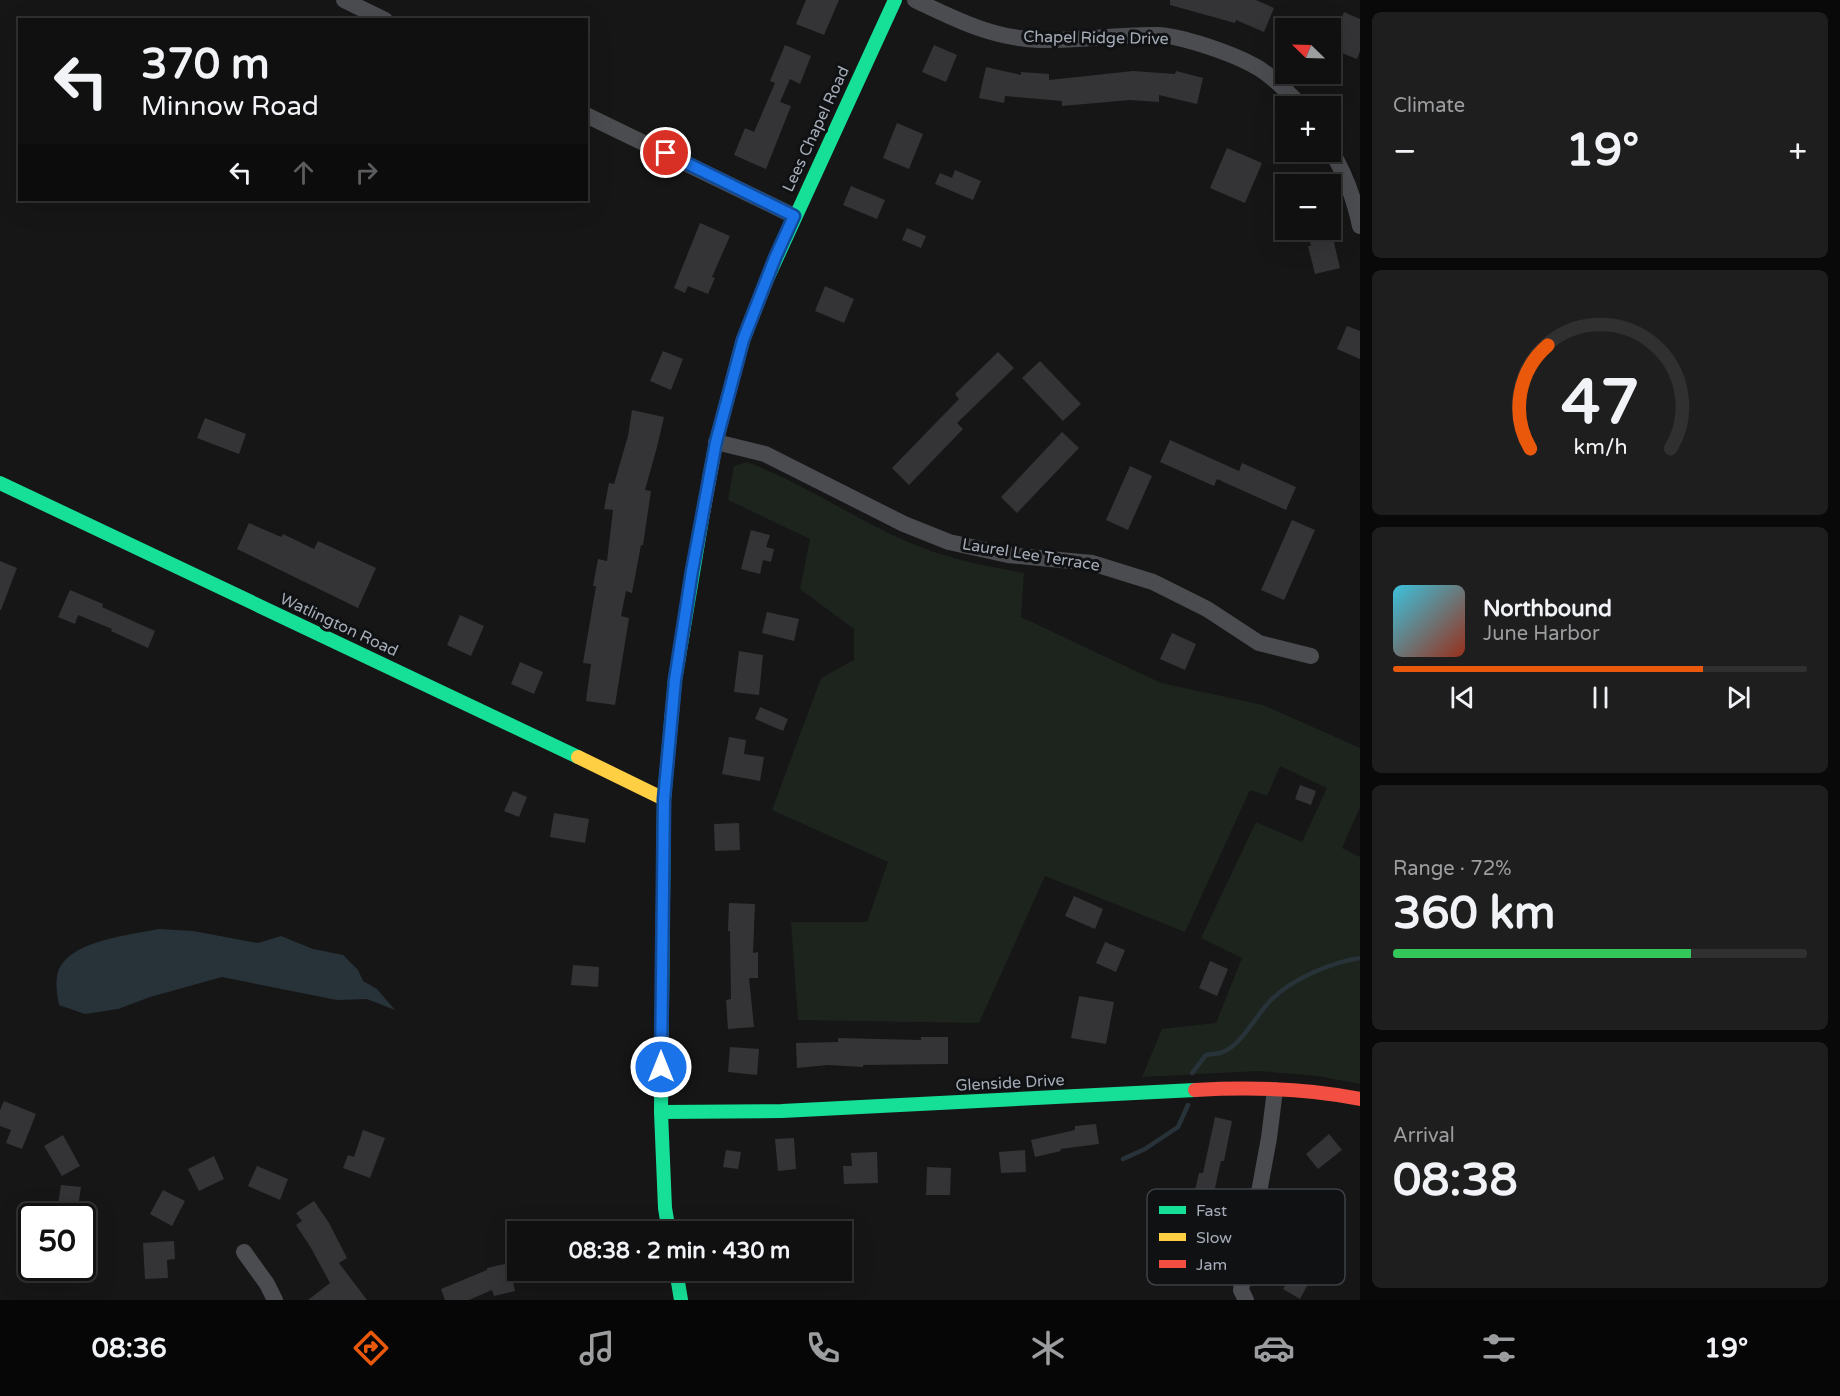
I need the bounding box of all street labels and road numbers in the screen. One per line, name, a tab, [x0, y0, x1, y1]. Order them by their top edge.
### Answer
street label: Chapel Ridge Drive	[1023, 27, 1169, 49]
street label: Lees Chapel Road	[778, 63, 854, 195]
street label: Laurel Lee Terrace	[961, 534, 1101, 576]
street label: Watlington Road	[277, 589, 401, 661]
street label: Glenside Drive	[955, 1070, 1065, 1096]

